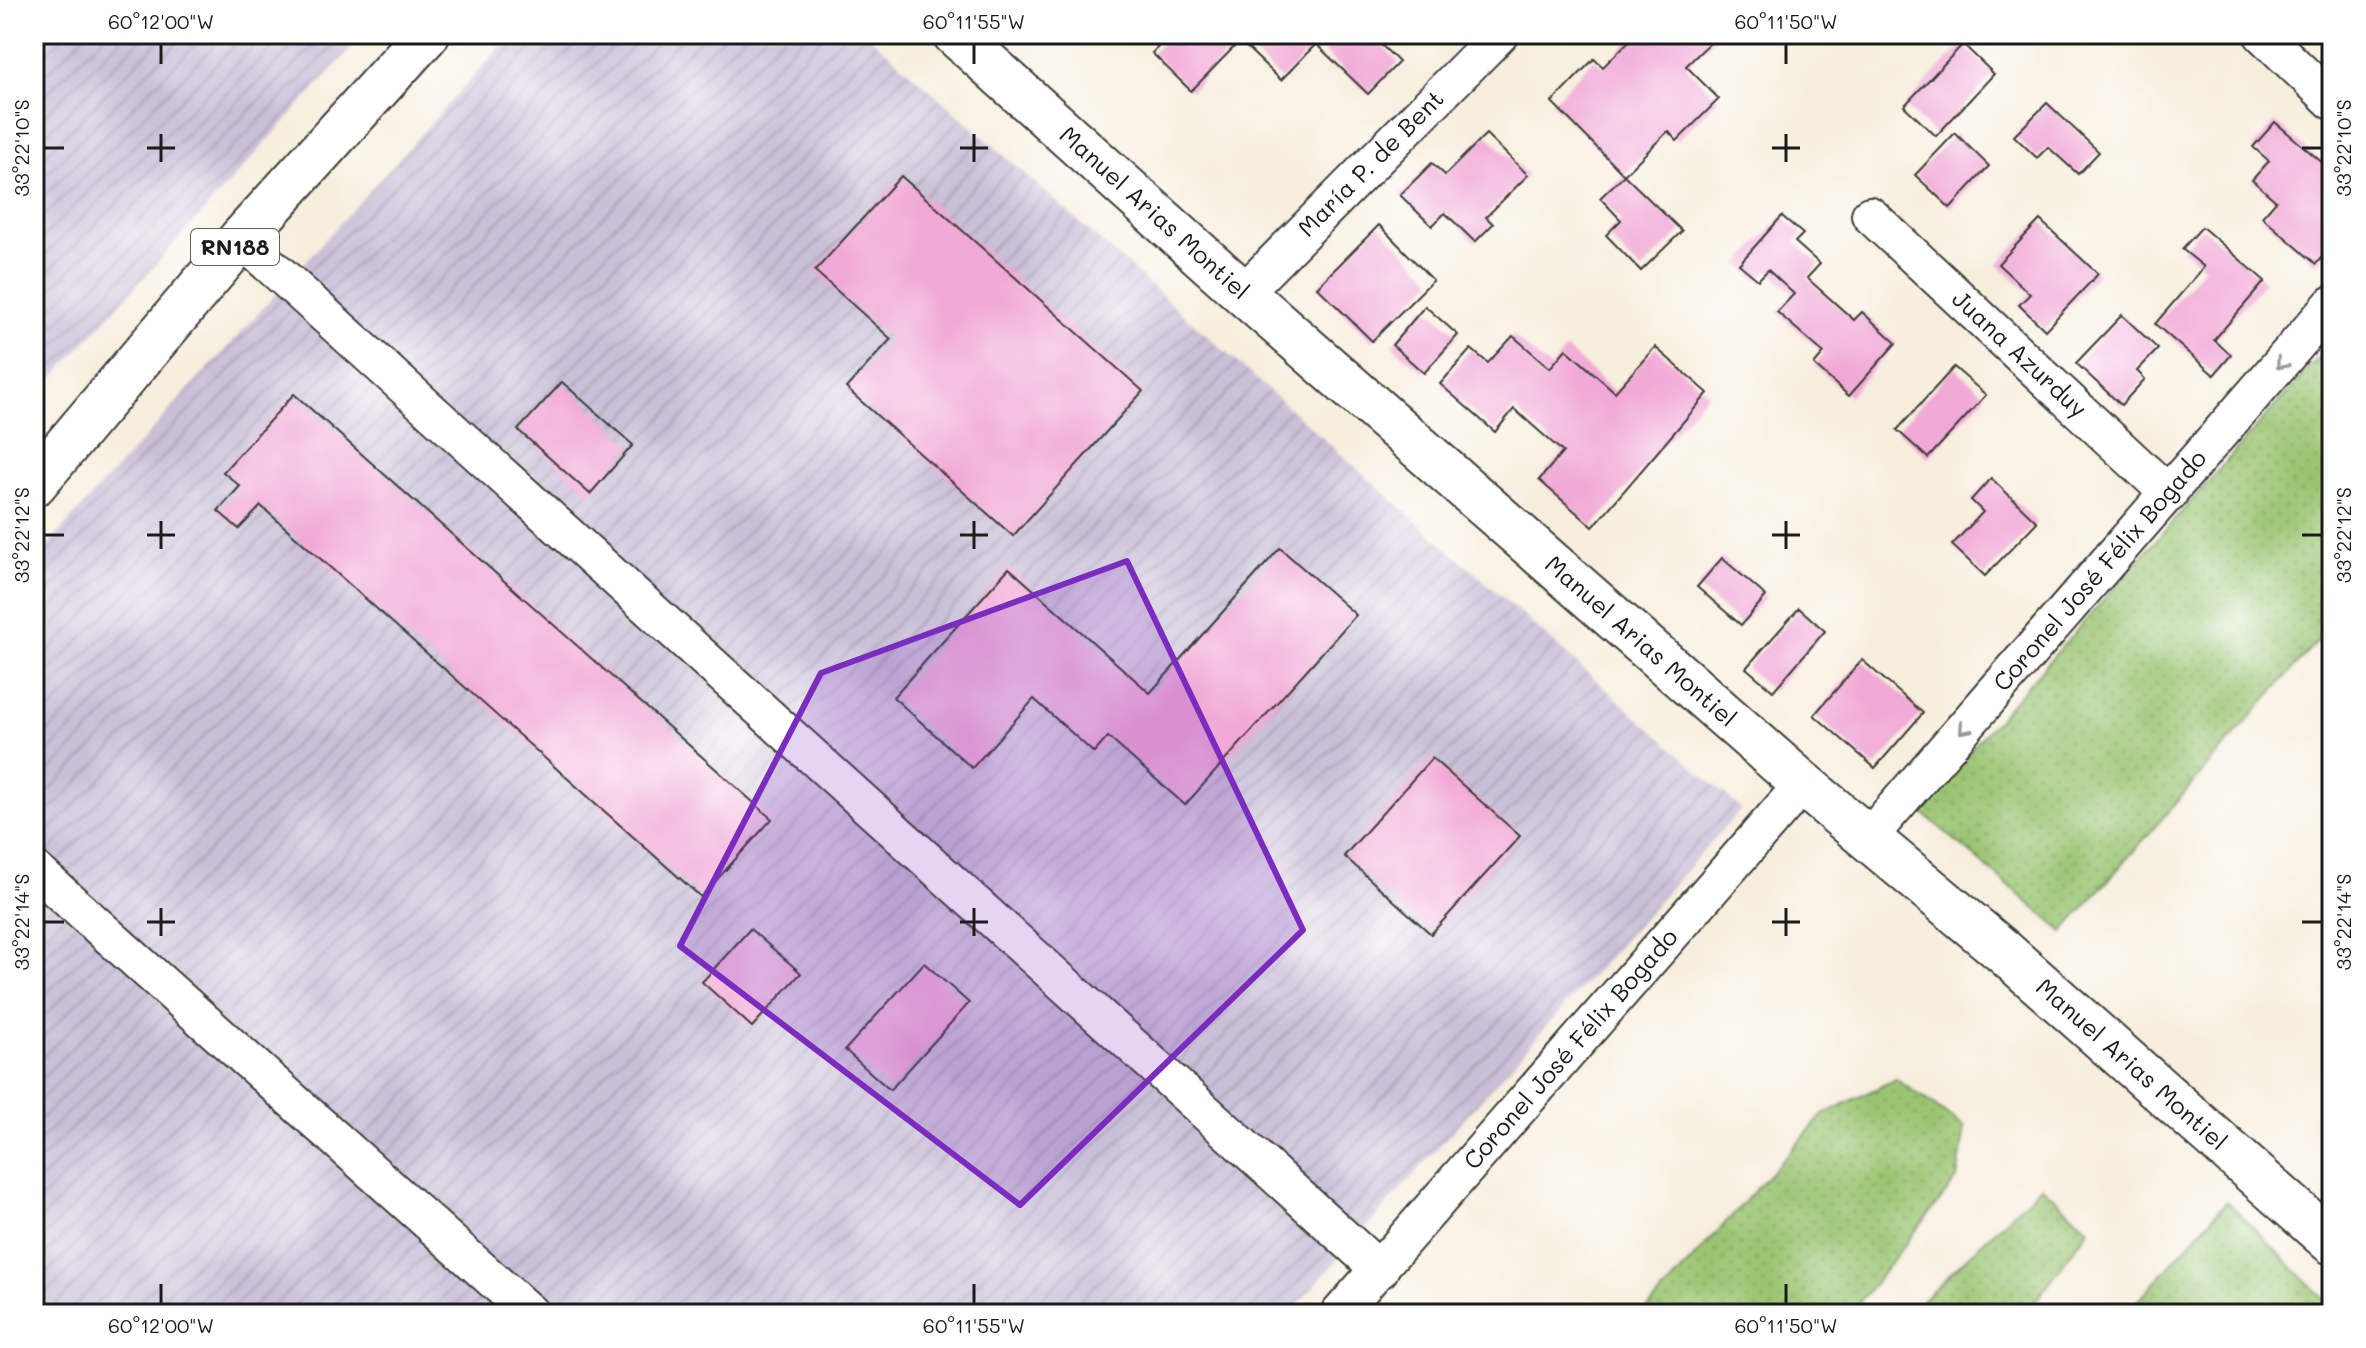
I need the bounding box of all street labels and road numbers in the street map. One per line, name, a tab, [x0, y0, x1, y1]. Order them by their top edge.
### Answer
street label: María P. de Bent	[1291, 83, 1450, 243]
street label: Manuel Arias Montiel	[1054, 119, 1257, 306]
road number: RN188	[191, 229, 279, 265]
street label: Juana Azurduy	[1946, 283, 2094, 424]
street label: Coronel José Félix Bogado	[1986, 443, 2212, 697]
street label: Manuel Arias Montiel	[1539, 548, 1744, 733]
street label: Coronel José Félix Bogado	[1456, 921, 1684, 1175]
street label: Manuel Arias Montiel	[2030, 971, 2234, 1156]

